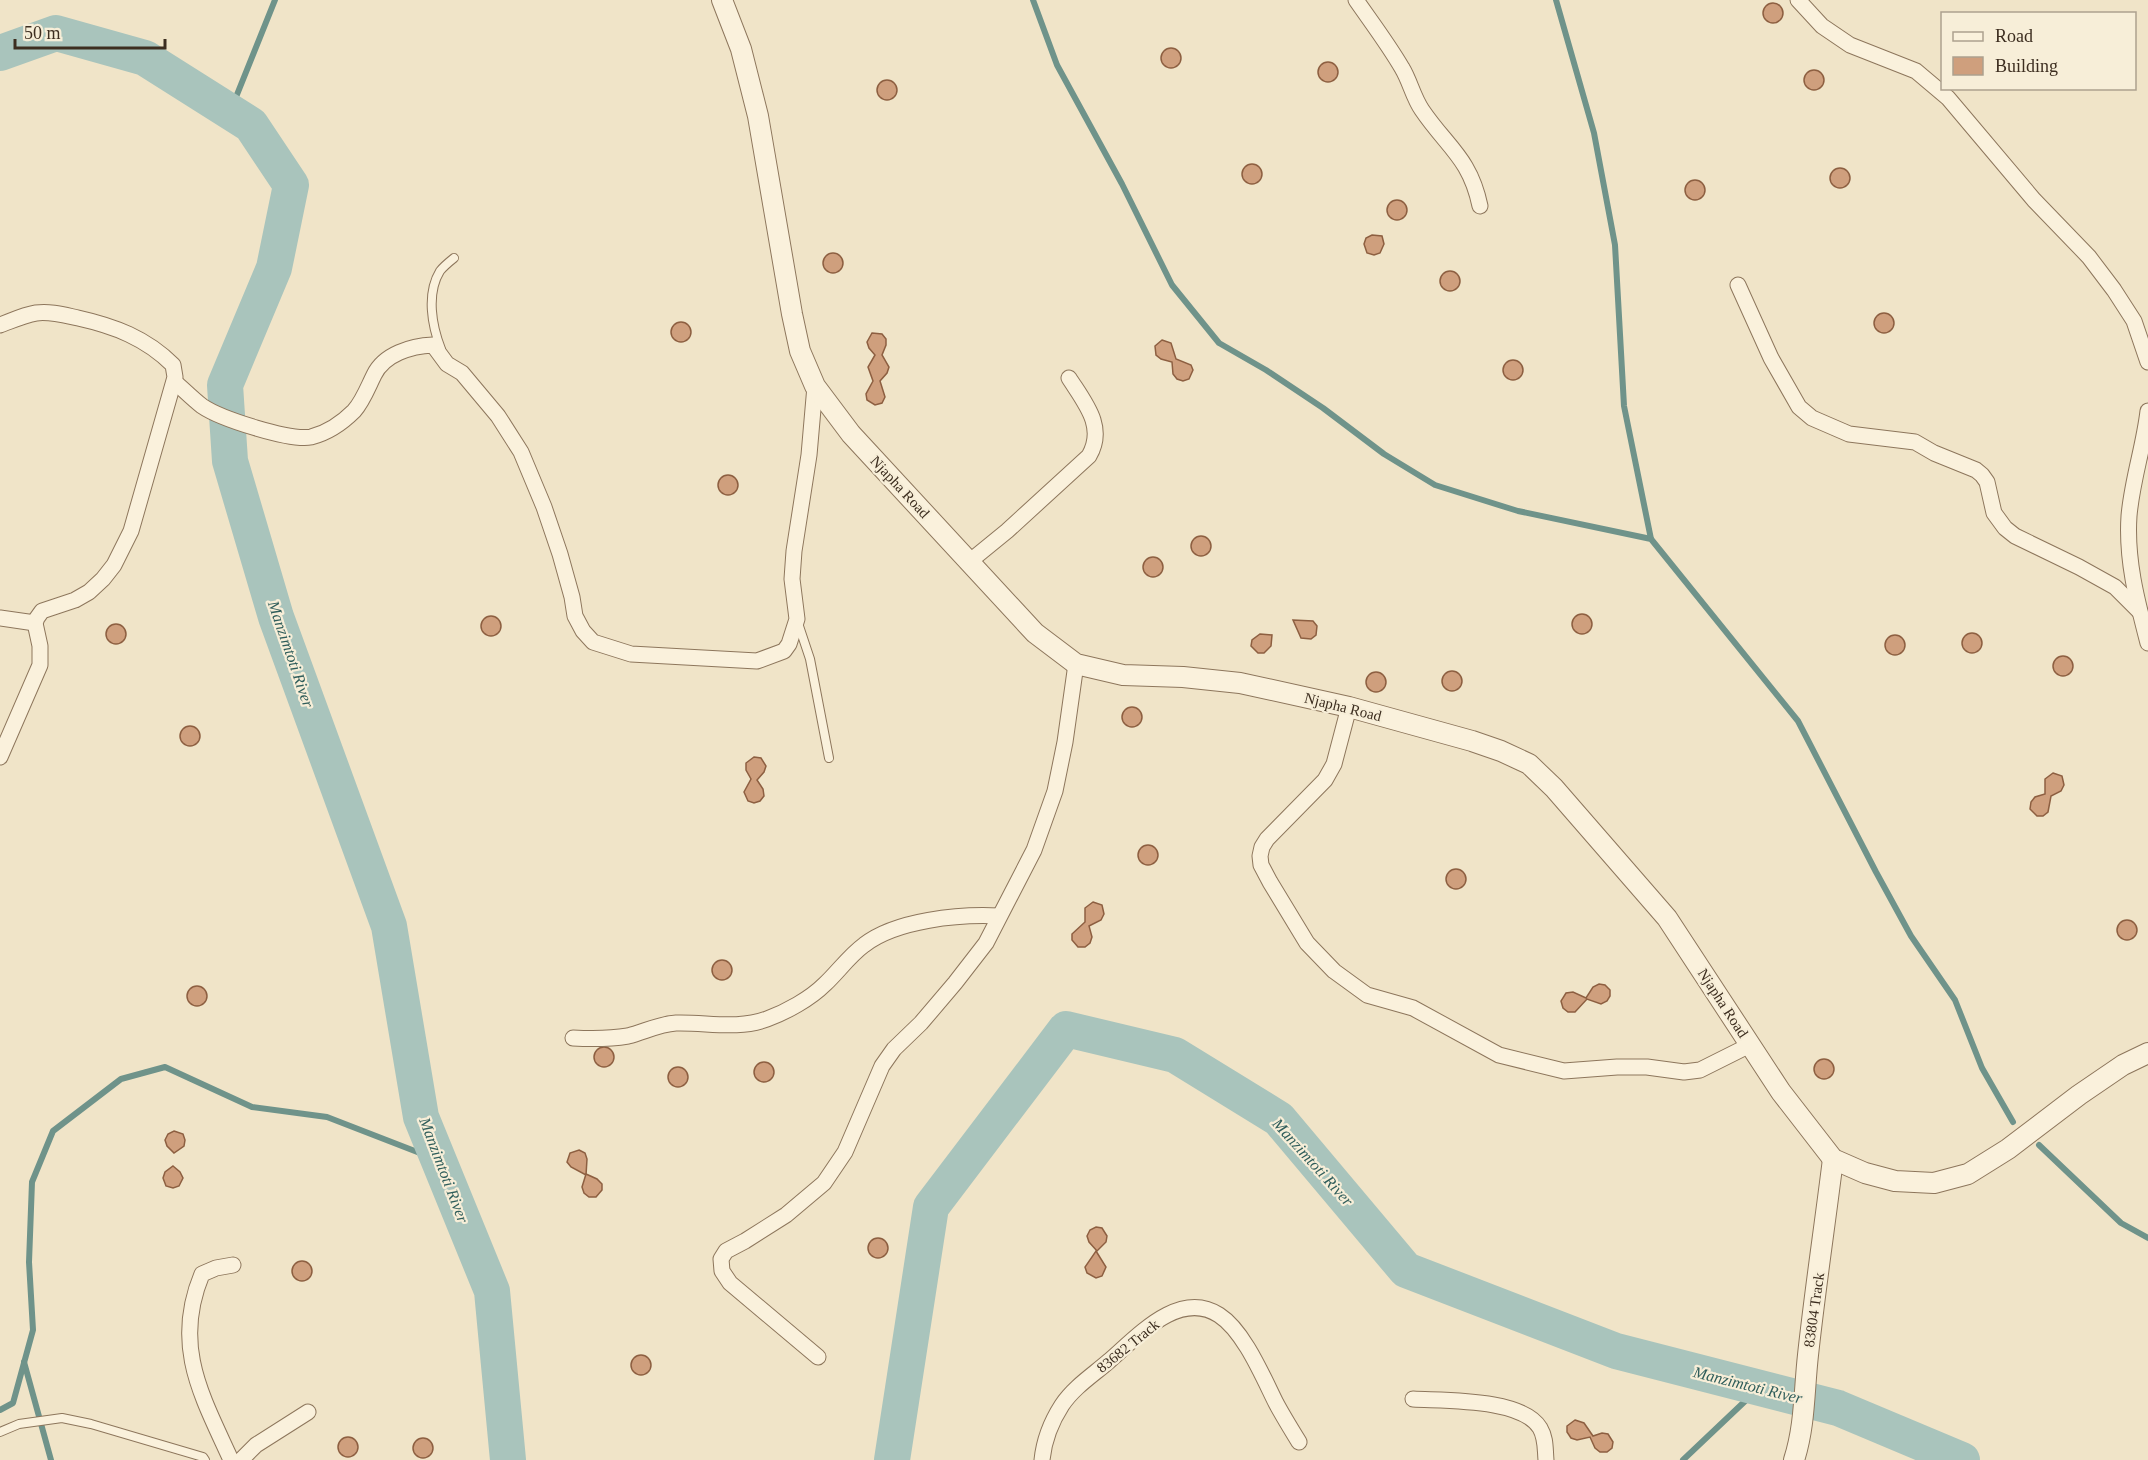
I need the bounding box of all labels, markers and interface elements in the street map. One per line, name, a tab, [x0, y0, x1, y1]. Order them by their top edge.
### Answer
scale bar	[15, 12, 165, 50]
legend	[1941, 12, 2136, 90]
text: 50 m	[24, 23, 61, 43]
text: Road	[1995, 26, 2033, 46]
text: Building	[1995, 56, 2058, 76]
street label: Njapha Road	[867, 453, 933, 522]
water label: Manzimtoti River	[264, 598, 317, 710]
street label: Njapha Road	[1303, 690, 1384, 724]
street label: Njapha Road	[1695, 966, 1751, 1041]
water label: Manzimtoti River	[416, 1114, 472, 1226]
water label: Manzimtoti River	[1269, 1114, 1357, 1210]
street label: 83804 Track	[1801, 1271, 1827, 1348]
street label: 83682 Track	[1094, 1316, 1163, 1376]
water label: Manzimtoti River	[1691, 1363, 1805, 1407]

